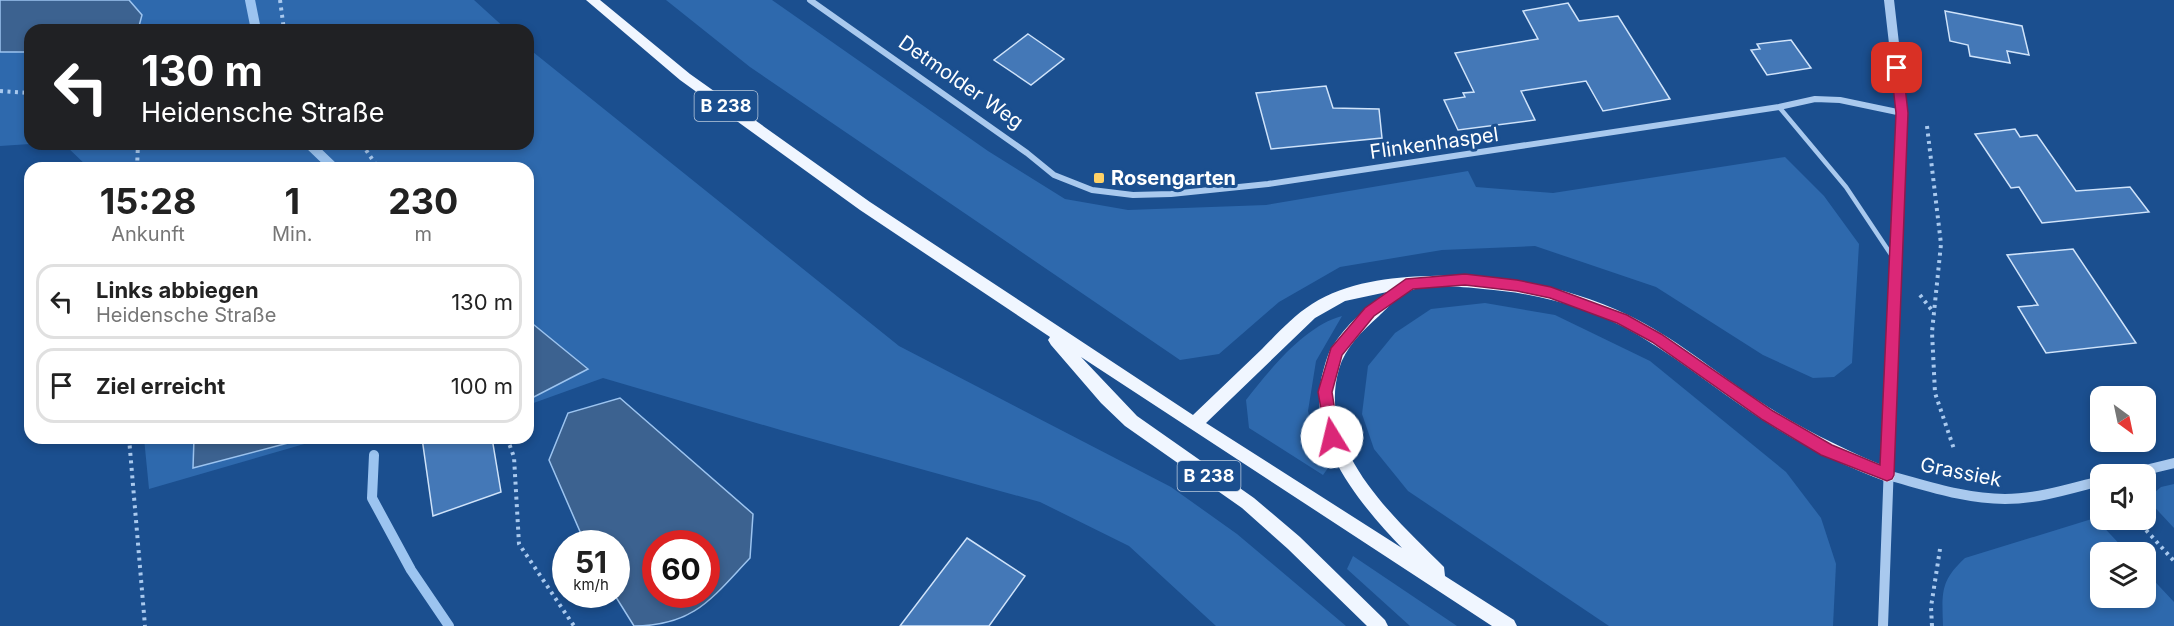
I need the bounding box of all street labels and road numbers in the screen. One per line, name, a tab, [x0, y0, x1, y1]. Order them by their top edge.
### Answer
street label: Detmolder Weg	[894, 30, 1028, 134]
road number: B 238	[694, 91, 758, 121]
street label: Flinkenhaspel	[1368, 122, 1500, 164]
street label: Grassiek	[1918, 452, 2004, 492]
road number: B 238	[1178, 461, 1240, 491]

